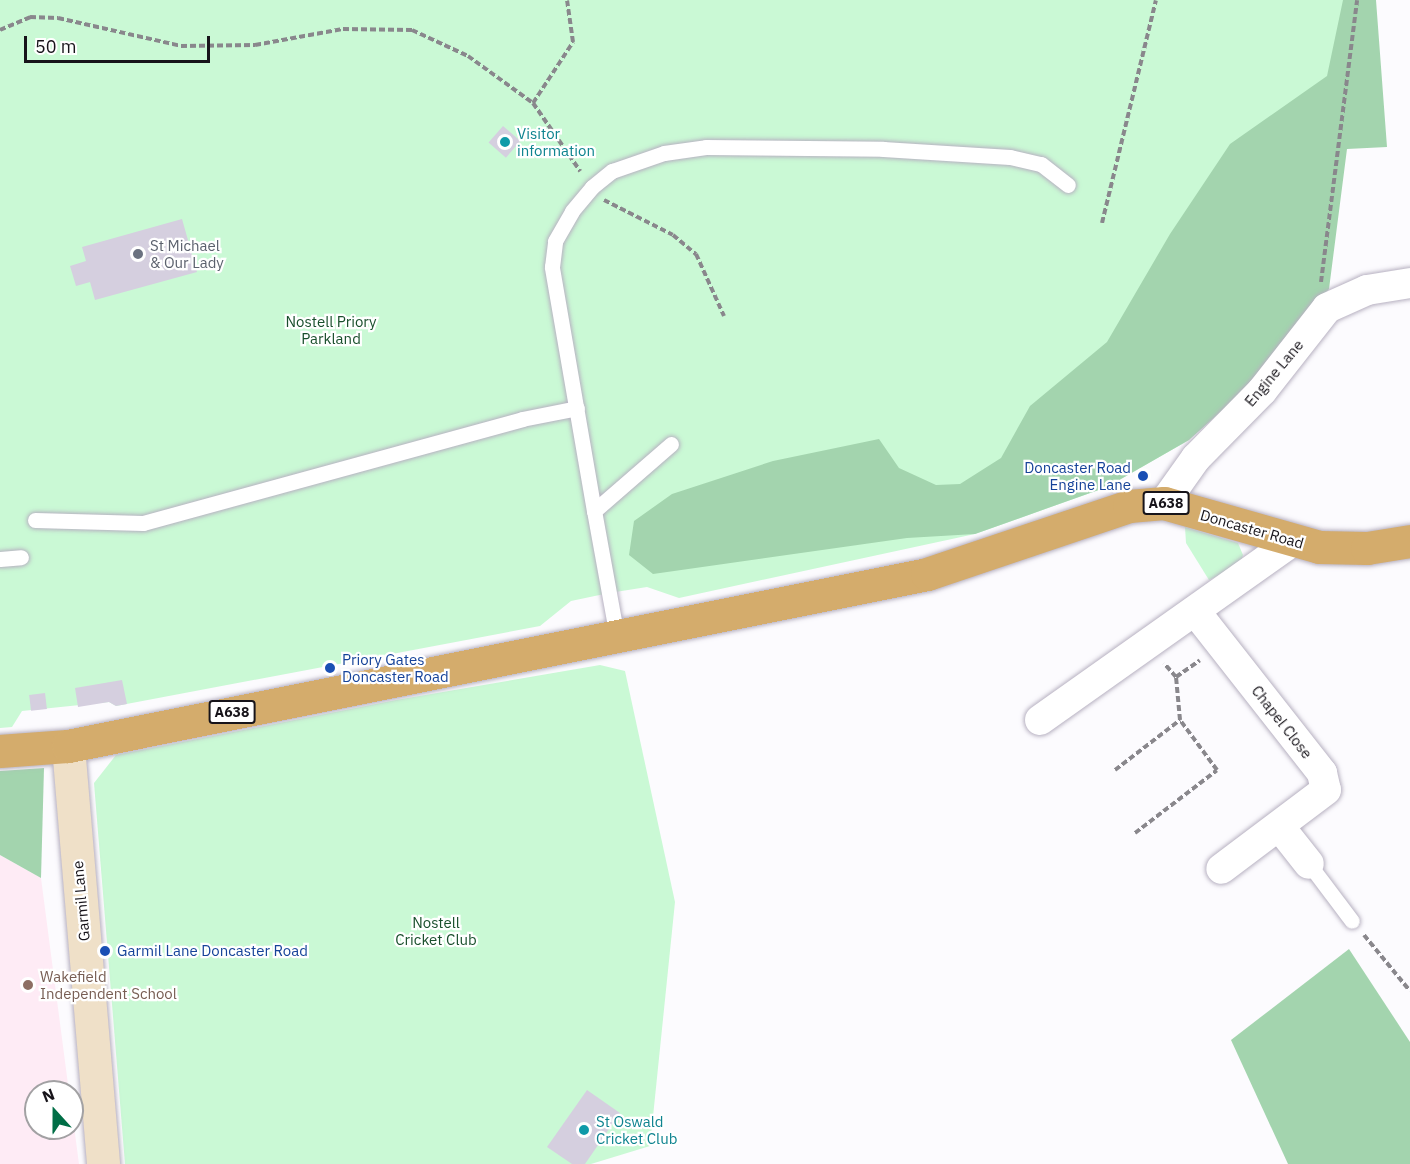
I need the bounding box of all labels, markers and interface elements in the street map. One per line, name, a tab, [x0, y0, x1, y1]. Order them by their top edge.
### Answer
scale bar	[27, 24, 213, 62]
text: 50 m	[35, 35, 77, 58]
place label: Visitor information	[517, 124, 595, 159]
marker: Visitor information	[498, 135, 512, 149]
place label: St Michael & Our Lady	[150, 236, 224, 271]
marker: St Michael & Our Lady	[131, 247, 145, 261]
park label: Nostell Priory Parkland	[285, 312, 377, 347]
street label: Engine Lane	[1241, 336, 1307, 410]
place label: Doncaster Road Engine Lane	[1024, 458, 1131, 493]
marker: Doncaster Road Engine Lane	[1136, 469, 1150, 483]
road number: A638	[1142, 492, 1190, 514]
street label: Doncaster Road	[1198, 506, 1306, 552]
place label: Priory Gates Doncaster Road	[342, 650, 449, 685]
marker: Priory Gates Doncaster Road	[323, 661, 337, 675]
street label: Chapel Close	[1248, 682, 1316, 762]
road number: A638	[208, 701, 256, 723]
street label: Garmil Lane	[69, 860, 93, 942]
park label: Nostell Cricket Club	[395, 913, 477, 948]
place label: Garmil Lane Doncaster Road	[117, 942, 308, 960]
marker: Garmil Lane Doncaster Road	[98, 944, 112, 958]
place label: Wakefield Independent School	[40, 967, 177, 1002]
marker: Wakefield Independent School	[21, 978, 35, 992]
north arrow	[24, 1080, 84, 1140]
text: N	[39, 1084, 57, 1106]
place label: St Oswald Cricket Club	[596, 1112, 677, 1147]
marker: St Oswald Cricket Club	[577, 1123, 591, 1137]

